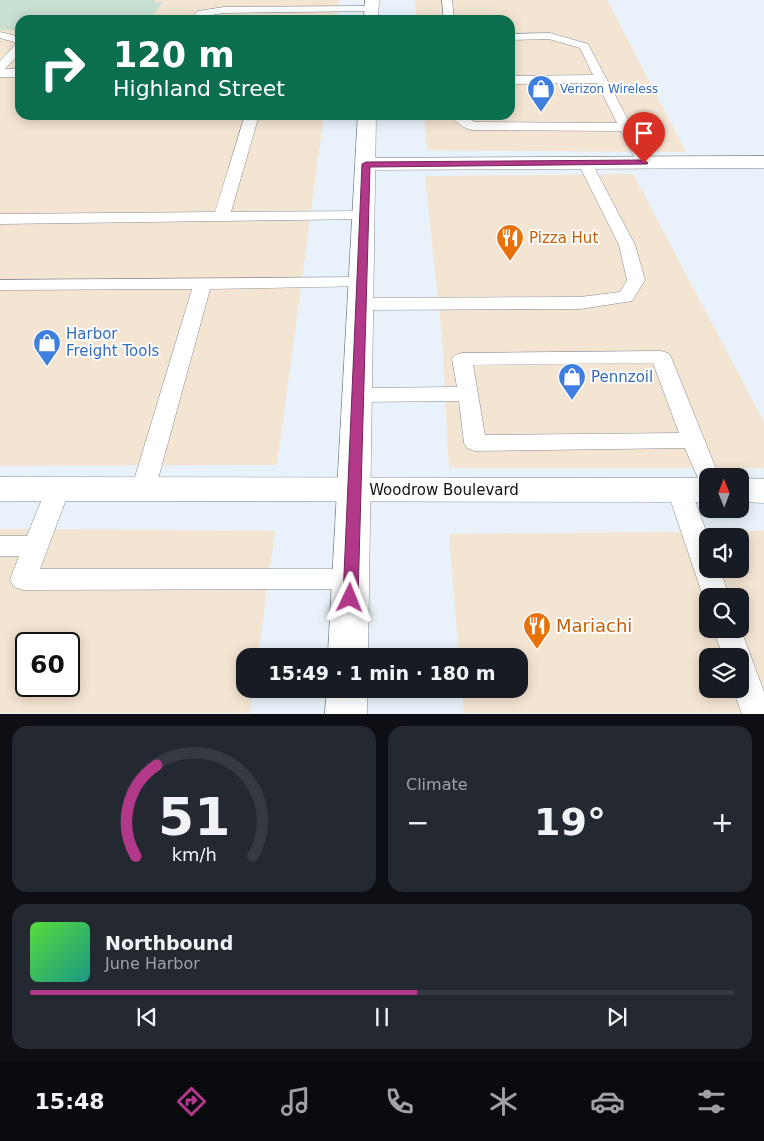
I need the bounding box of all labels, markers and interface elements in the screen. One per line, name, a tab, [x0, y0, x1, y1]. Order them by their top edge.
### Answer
icon: right	[30, 35, 95, 100]
text: 120 m	[113, 35, 235, 75]
shop icon: Verizon Wireless	[526, 74, 556, 113]
text: Highland Street	[113, 76, 285, 101]
place label: Verizon Wireless	[560, 82, 658, 96]
pin	[623, 112, 665, 163]
icon: arrive	[630, 119, 658, 147]
restaurant icon: Pizza Hut	[495, 223, 525, 262]
place label: Pizza Hut	[529, 229, 598, 247]
place label: Harbor Freight Tools	[66, 325, 160, 360]
shop icon: Harbor Freight Tools	[32, 328, 62, 367]
shop icon: Pennzoil	[557, 362, 587, 401]
place label: Pennzoil	[591, 368, 653, 386]
north arrow	[699, 468, 749, 518]
map controls	[699, 468, 749, 698]
street label: Woodrow Boulevard	[369, 481, 519, 499]
button: sound	[699, 528, 749, 578]
position arrow	[323, 571, 375, 623]
button: search	[699, 588, 749, 638]
restaurant icon: Mariachi	[522, 611, 552, 650]
place label: Mariachi	[556, 615, 632, 636]
speed limit sign: 60	[15, 632, 80, 697]
button: layers	[699, 648, 749, 698]
text: 15:49 · 1 min · 180 m	[268, 662, 496, 684]
text: Climate	[406, 775, 468, 794]
text: 51	[158, 787, 230, 847]
text: 19°	[534, 800, 606, 844]
text: −	[406, 806, 429, 839]
text: +	[711, 806, 734, 839]
text: km/h	[171, 844, 217, 865]
text: Northbound	[105, 932, 233, 954]
text: June Harbor	[105, 954, 200, 973]
icon: previous	[133, 1003, 161, 1031]
icon: pause	[368, 1003, 396, 1031]
icon: next	[603, 1003, 631, 1031]
icon: directions	[174, 1084, 209, 1119]
icon: music	[278, 1084, 313, 1119]
icon: phone	[382, 1084, 417, 1119]
icon: climate	[486, 1084, 521, 1119]
icon: car	[590, 1084, 625, 1119]
icon: filters	[694, 1084, 729, 1119]
text: 15:48	[35, 1089, 105, 1114]

